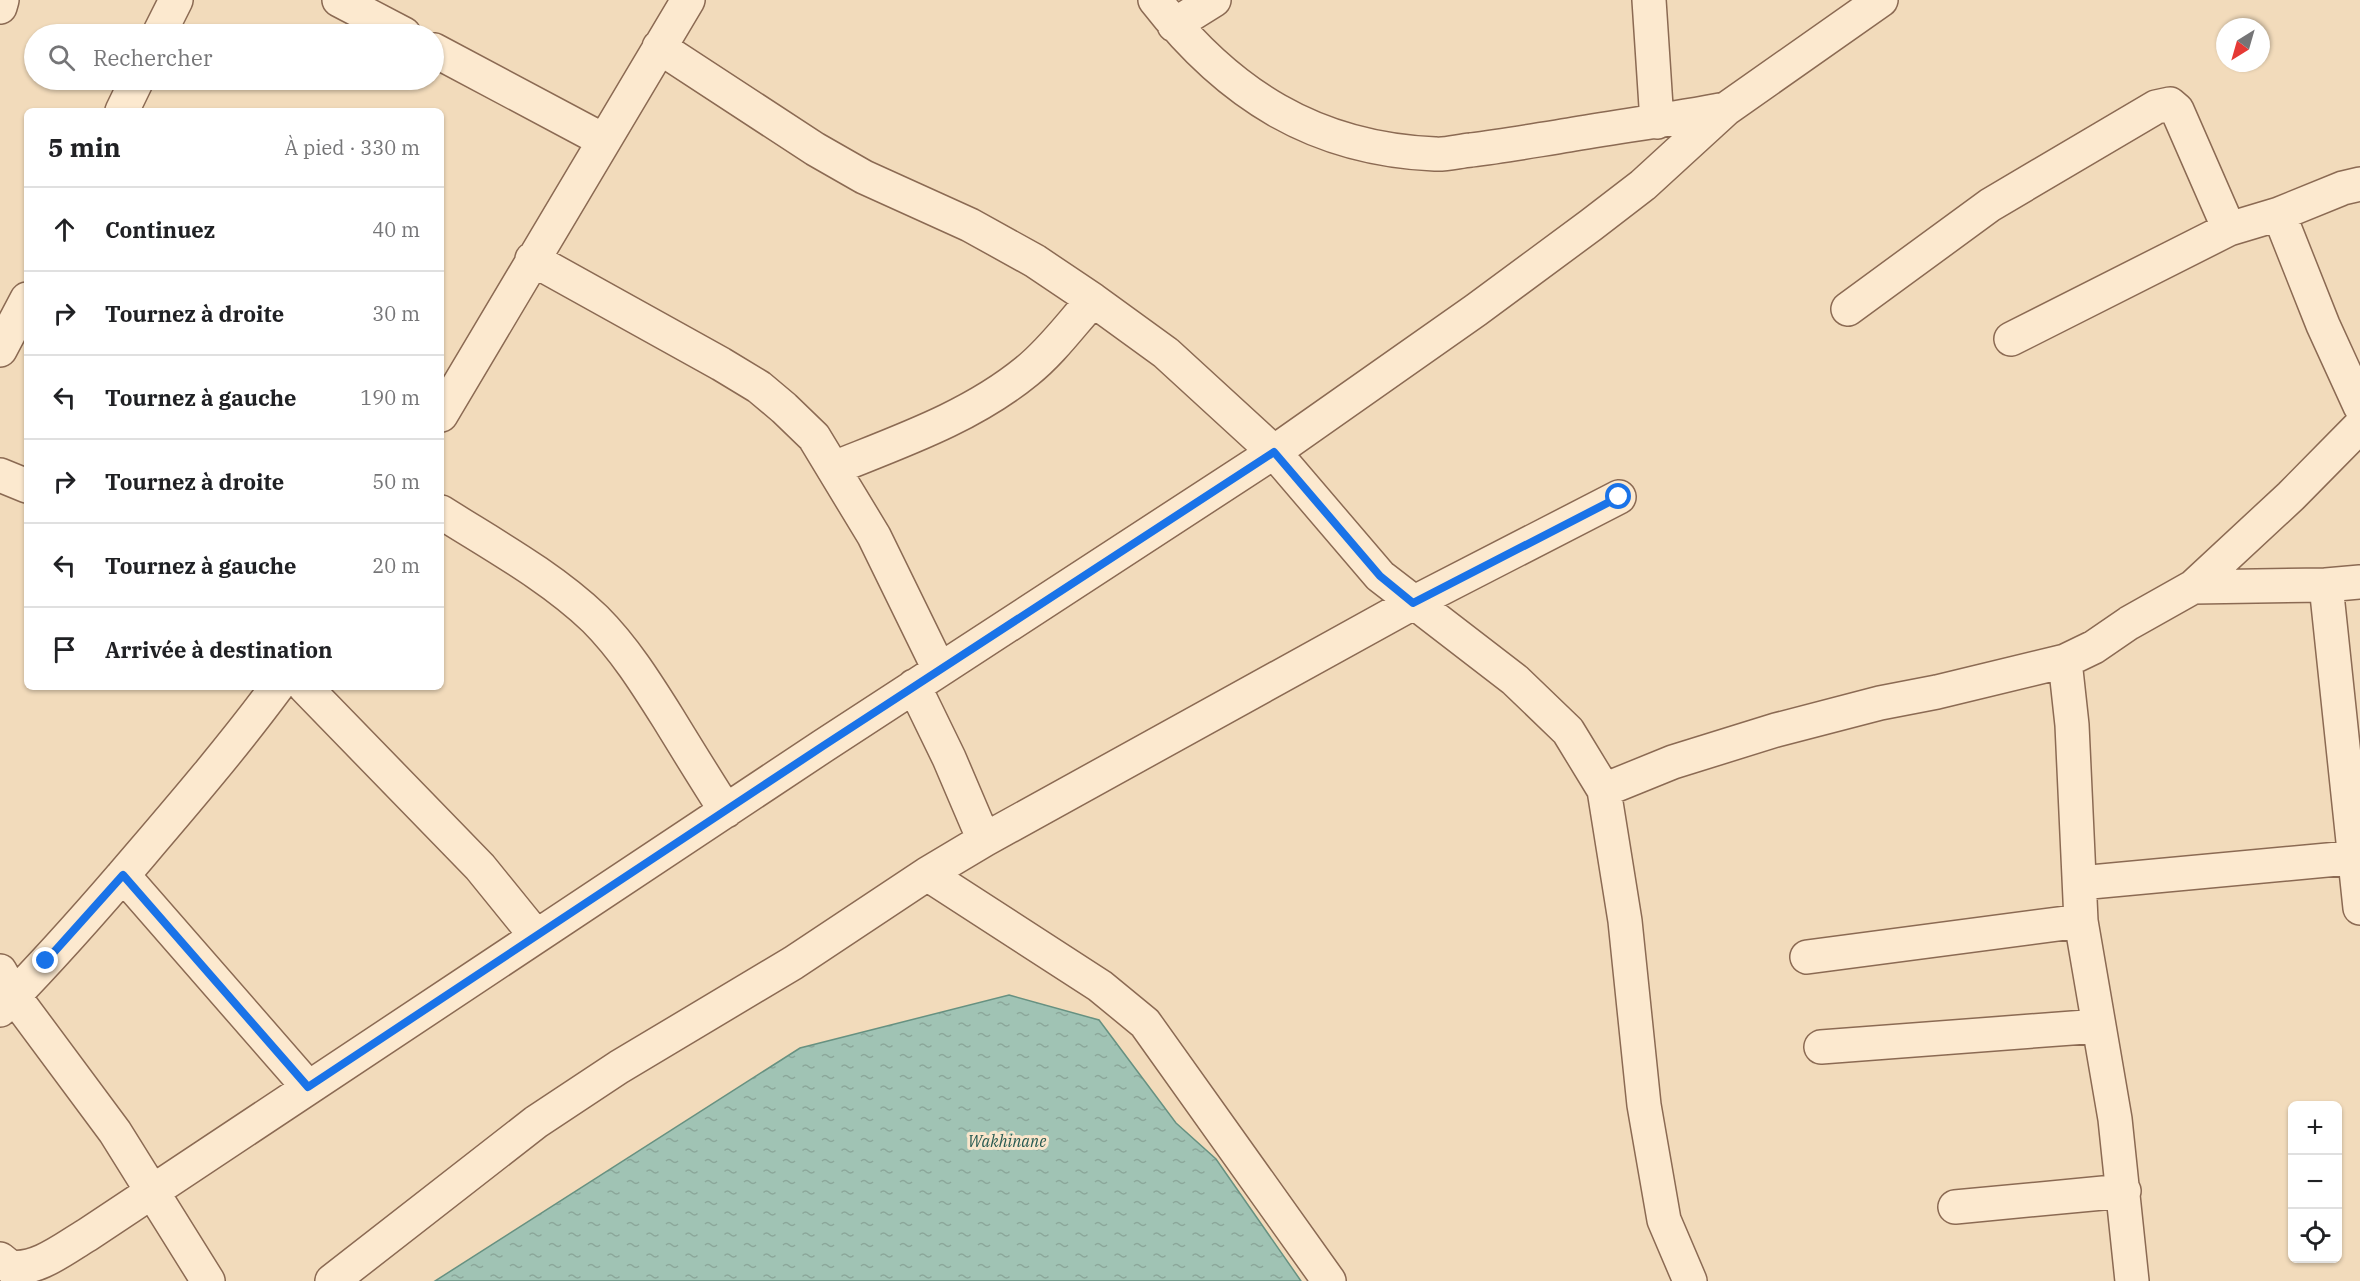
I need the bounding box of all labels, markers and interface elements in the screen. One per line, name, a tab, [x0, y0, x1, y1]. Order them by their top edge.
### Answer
north arrow	[2216, 18, 2270, 72]
search box	[24, 24, 444, 90]
icon: search	[45, 41, 78, 74]
text: Rechercher	[93, 43, 212, 72]
text: 5 min	[48, 130, 121, 164]
text: À pied · 330 m	[285, 134, 420, 161]
icon: ahead	[48, 213, 81, 246]
text: Continuez	[105, 215, 215, 244]
text: 40 m	[372, 216, 420, 243]
icon: right	[48, 297, 81, 330]
text: Tournez à droite	[105, 299, 284, 328]
text: 30 m	[372, 300, 420, 327]
icon: left	[48, 381, 81, 414]
text: Tournez à gauche	[105, 383, 296, 412]
text: 190 m	[360, 384, 420, 411]
icon: right	[48, 465, 81, 498]
text: Tournez à droite	[105, 467, 284, 496]
text: 50 m	[372, 468, 420, 495]
route start	[1605, 483, 1631, 509]
icon: left	[48, 549, 81, 582]
text: Tournez à gauche	[105, 551, 296, 580]
text: 20 m	[372, 552, 420, 579]
icon: arrive	[48, 633, 81, 666]
text: Arrivée à destination	[105, 635, 333, 664]
route end	[32, 947, 58, 973]
map controls	[2288, 1101, 2342, 1263]
button: +	[2288, 1101, 2342, 1155]
water label: Wakhinane	[968, 1131, 1046, 1151]
button: −	[2288, 1155, 2342, 1209]
button: locate	[2288, 1209, 2342, 1263]

